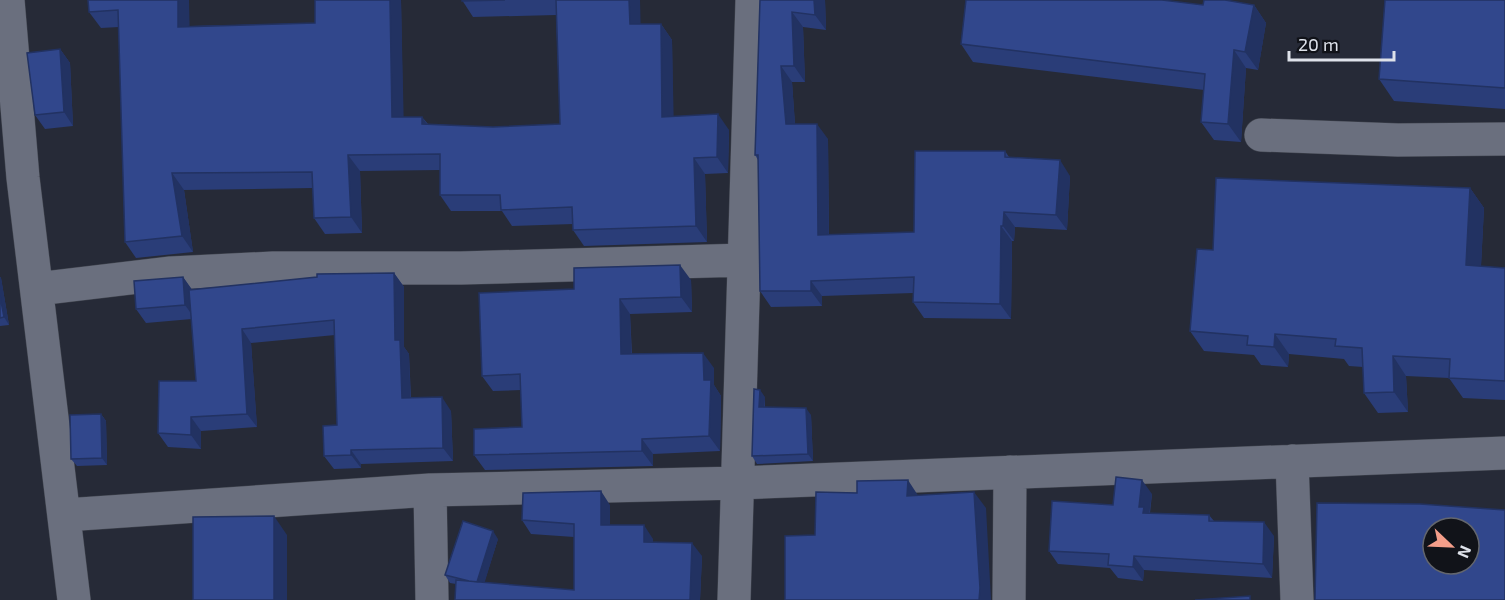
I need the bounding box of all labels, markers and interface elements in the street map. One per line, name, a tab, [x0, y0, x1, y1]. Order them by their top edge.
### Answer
scale bar	[1289, 24, 1394, 62]
text: 20 m	[1298, 33, 1339, 55]
north arrow	[1421, 516, 1481, 576]
text: N	[1454, 543, 1476, 561]

